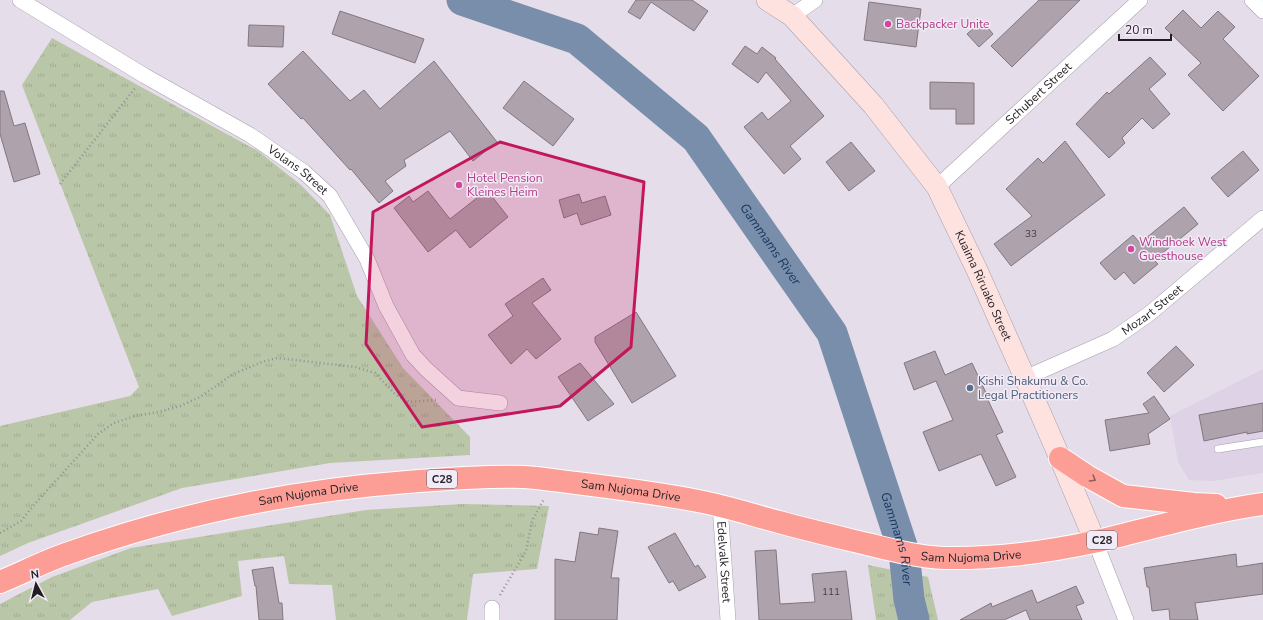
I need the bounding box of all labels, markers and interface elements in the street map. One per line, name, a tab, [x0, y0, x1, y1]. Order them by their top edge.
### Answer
place label: Backpacker Unite	[896, 16, 989, 32]
scale bar	[1119, 16, 1171, 42]
marker: Backpacker Unite	[883, 19, 893, 29]
text: 20 m	[1125, 22, 1153, 38]
street label: Schubert Street	[1002, 58, 1076, 128]
street label: Volans Street	[264, 141, 332, 199]
place label: Hotel Pension Kleines Heim	[467, 170, 542, 200]
marker: Hotel Pension Kleines Heim	[454, 180, 464, 190]
water label: Gammams River	[735, 200, 805, 289]
house number: 33	[1025, 227, 1037, 241]
street label: Kuaima Riruako Street	[951, 228, 1016, 344]
place label: Windhoek West Guesthouse	[1139, 234, 1227, 264]
marker: Windhoek West Guesthouse	[1126, 244, 1136, 254]
street label: Mozart Street	[1118, 281, 1187, 339]
place label: Kishi Shakumu & Co. Legal Practitioners	[978, 373, 1088, 403]
marker: Kishi Shakumu & Co. Legal Practitioners	[965, 383, 975, 393]
road number: C28	[427, 470, 457, 488]
one-way arrow	[1089, 475, 1096, 482]
street label: Sam Nujoma Drive	[580, 476, 682, 506]
street label: Sam Nujoma Drive	[257, 479, 359, 509]
water label: Gammams River	[876, 490, 917, 587]
street label: Edelvalk Street	[713, 521, 735, 604]
road number: C28	[1087, 531, 1117, 549]
street label: Sam Nujoma Drive	[920, 546, 1022, 566]
north arrow	[16, 564, 56, 604]
text: N	[30, 567, 40, 583]
house number: 111	[822, 585, 840, 599]

